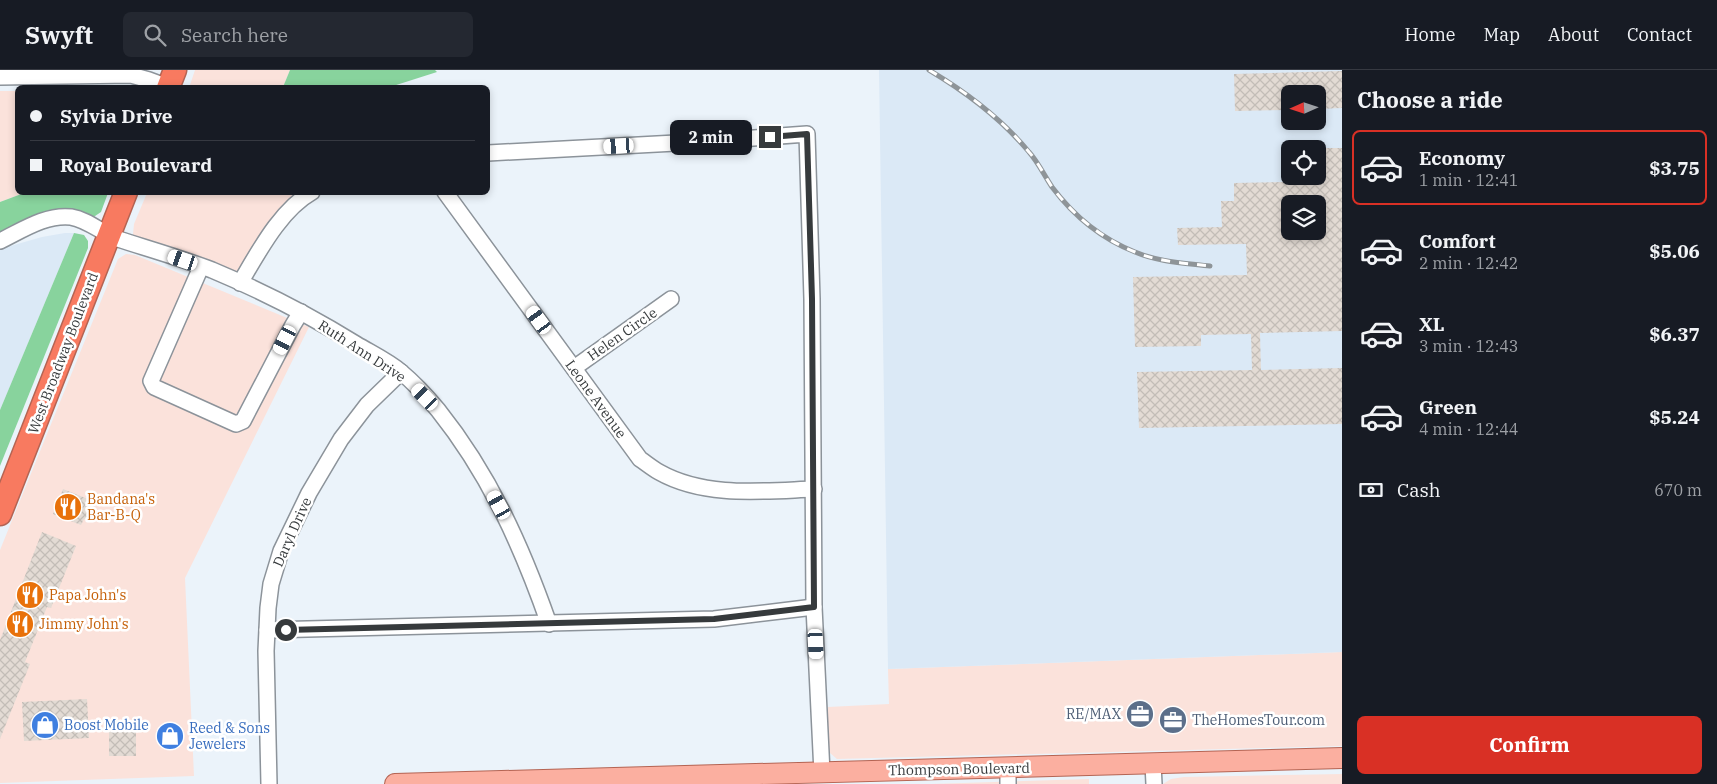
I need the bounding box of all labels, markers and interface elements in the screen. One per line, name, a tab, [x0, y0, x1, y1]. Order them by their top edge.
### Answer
search box	[123, 12, 473, 57]
text: Swyft	[25, 19, 93, 51]
icon: search	[141, 21, 169, 49]
text: Search here	[181, 23, 288, 47]
text: Home	[1404, 23, 1456, 46]
text: Map	[1484, 23, 1520, 46]
text: About	[1548, 23, 1599, 46]
text: Contact	[1627, 23, 1692, 46]
north arrow	[1281, 85, 1326, 130]
map controls	[1281, 85, 1326, 240]
text: Choose a ride	[1357, 85, 1503, 114]
text: Sylvia Drive	[60, 104, 173, 128]
callout: 2 min	[670, 120, 752, 154]
route end	[759, 126, 781, 148]
text: 2 min	[689, 127, 733, 147]
car	[603, 138, 634, 154]
button: locate	[1281, 140, 1326, 185]
icon: car	[1359, 145, 1404, 190]
text: Economy	[1419, 146, 1505, 170]
text: Royal Boulevard	[60, 153, 212, 177]
text: $3.75	[1649, 156, 1700, 180]
text: 1 min · 12:41	[1419, 170, 1518, 190]
button: layers	[1281, 195, 1326, 240]
icon: car	[1359, 228, 1404, 273]
text: Comfort	[1419, 229, 1496, 253]
text: $5.06	[1649, 239, 1700, 263]
car	[166, 248, 199, 272]
text: 2 min · 12:42	[1419, 253, 1518, 273]
street label: West Broadway Boulevard	[24, 269, 102, 436]
car	[524, 303, 553, 337]
street label: Helen Circle	[584, 303, 660, 365]
icon: car	[1359, 311, 1404, 356]
text: XL	[1419, 312, 1445, 336]
street label: Ruth Ann Drive	[315, 316, 409, 386]
text: $6.37	[1649, 322, 1700, 346]
car	[271, 323, 298, 357]
text: 3 min · 12:43	[1419, 336, 1518, 356]
street label: Leone Avenue	[561, 356, 631, 442]
car	[409, 381, 440, 413]
icon: car	[1359, 394, 1404, 439]
text: Green	[1419, 395, 1477, 419]
text: $5.24	[1649, 405, 1700, 429]
text: 4 min · 12:44	[1419, 419, 1518, 439]
icon: cash	[1357, 476, 1385, 504]
text: Cash	[1397, 478, 1441, 502]
text: 670 m	[1654, 480, 1702, 500]
car	[485, 488, 512, 522]
place label: Bandana's Bar-B-Q	[87, 490, 155, 524]
restaurant icon: Bandana's Bar-B-Q	[53, 492, 83, 522]
street label: Daryl Drive	[269, 494, 315, 570]
restaurant icon: Papa John's	[15, 580, 45, 610]
place label: Papa John's	[49, 586, 126, 604]
restaurant icon: Jimmy John's	[5, 609, 35, 639]
place label: Jimmy John's	[39, 615, 129, 633]
route start	[275, 619, 297, 641]
car	[807, 629, 824, 659]
office icon: RE/MAX	[1125, 699, 1155, 729]
place label: RE/MAX	[1066, 705, 1122, 723]
office icon: TheHomesTour.com	[1158, 705, 1188, 735]
shop icon: Boost Mobile	[30, 710, 60, 740]
place label: TheHomesTour.com	[1192, 711, 1325, 729]
place label: Boost Mobile	[64, 716, 149, 734]
button: Confirm	[1357, 716, 1702, 774]
place label: Reed & Sons Jewelers	[189, 719, 270, 753]
shop icon: Reed & Sons Jewelers	[155, 721, 185, 751]
street label: Thompson Boulevard	[888, 759, 1031, 779]

